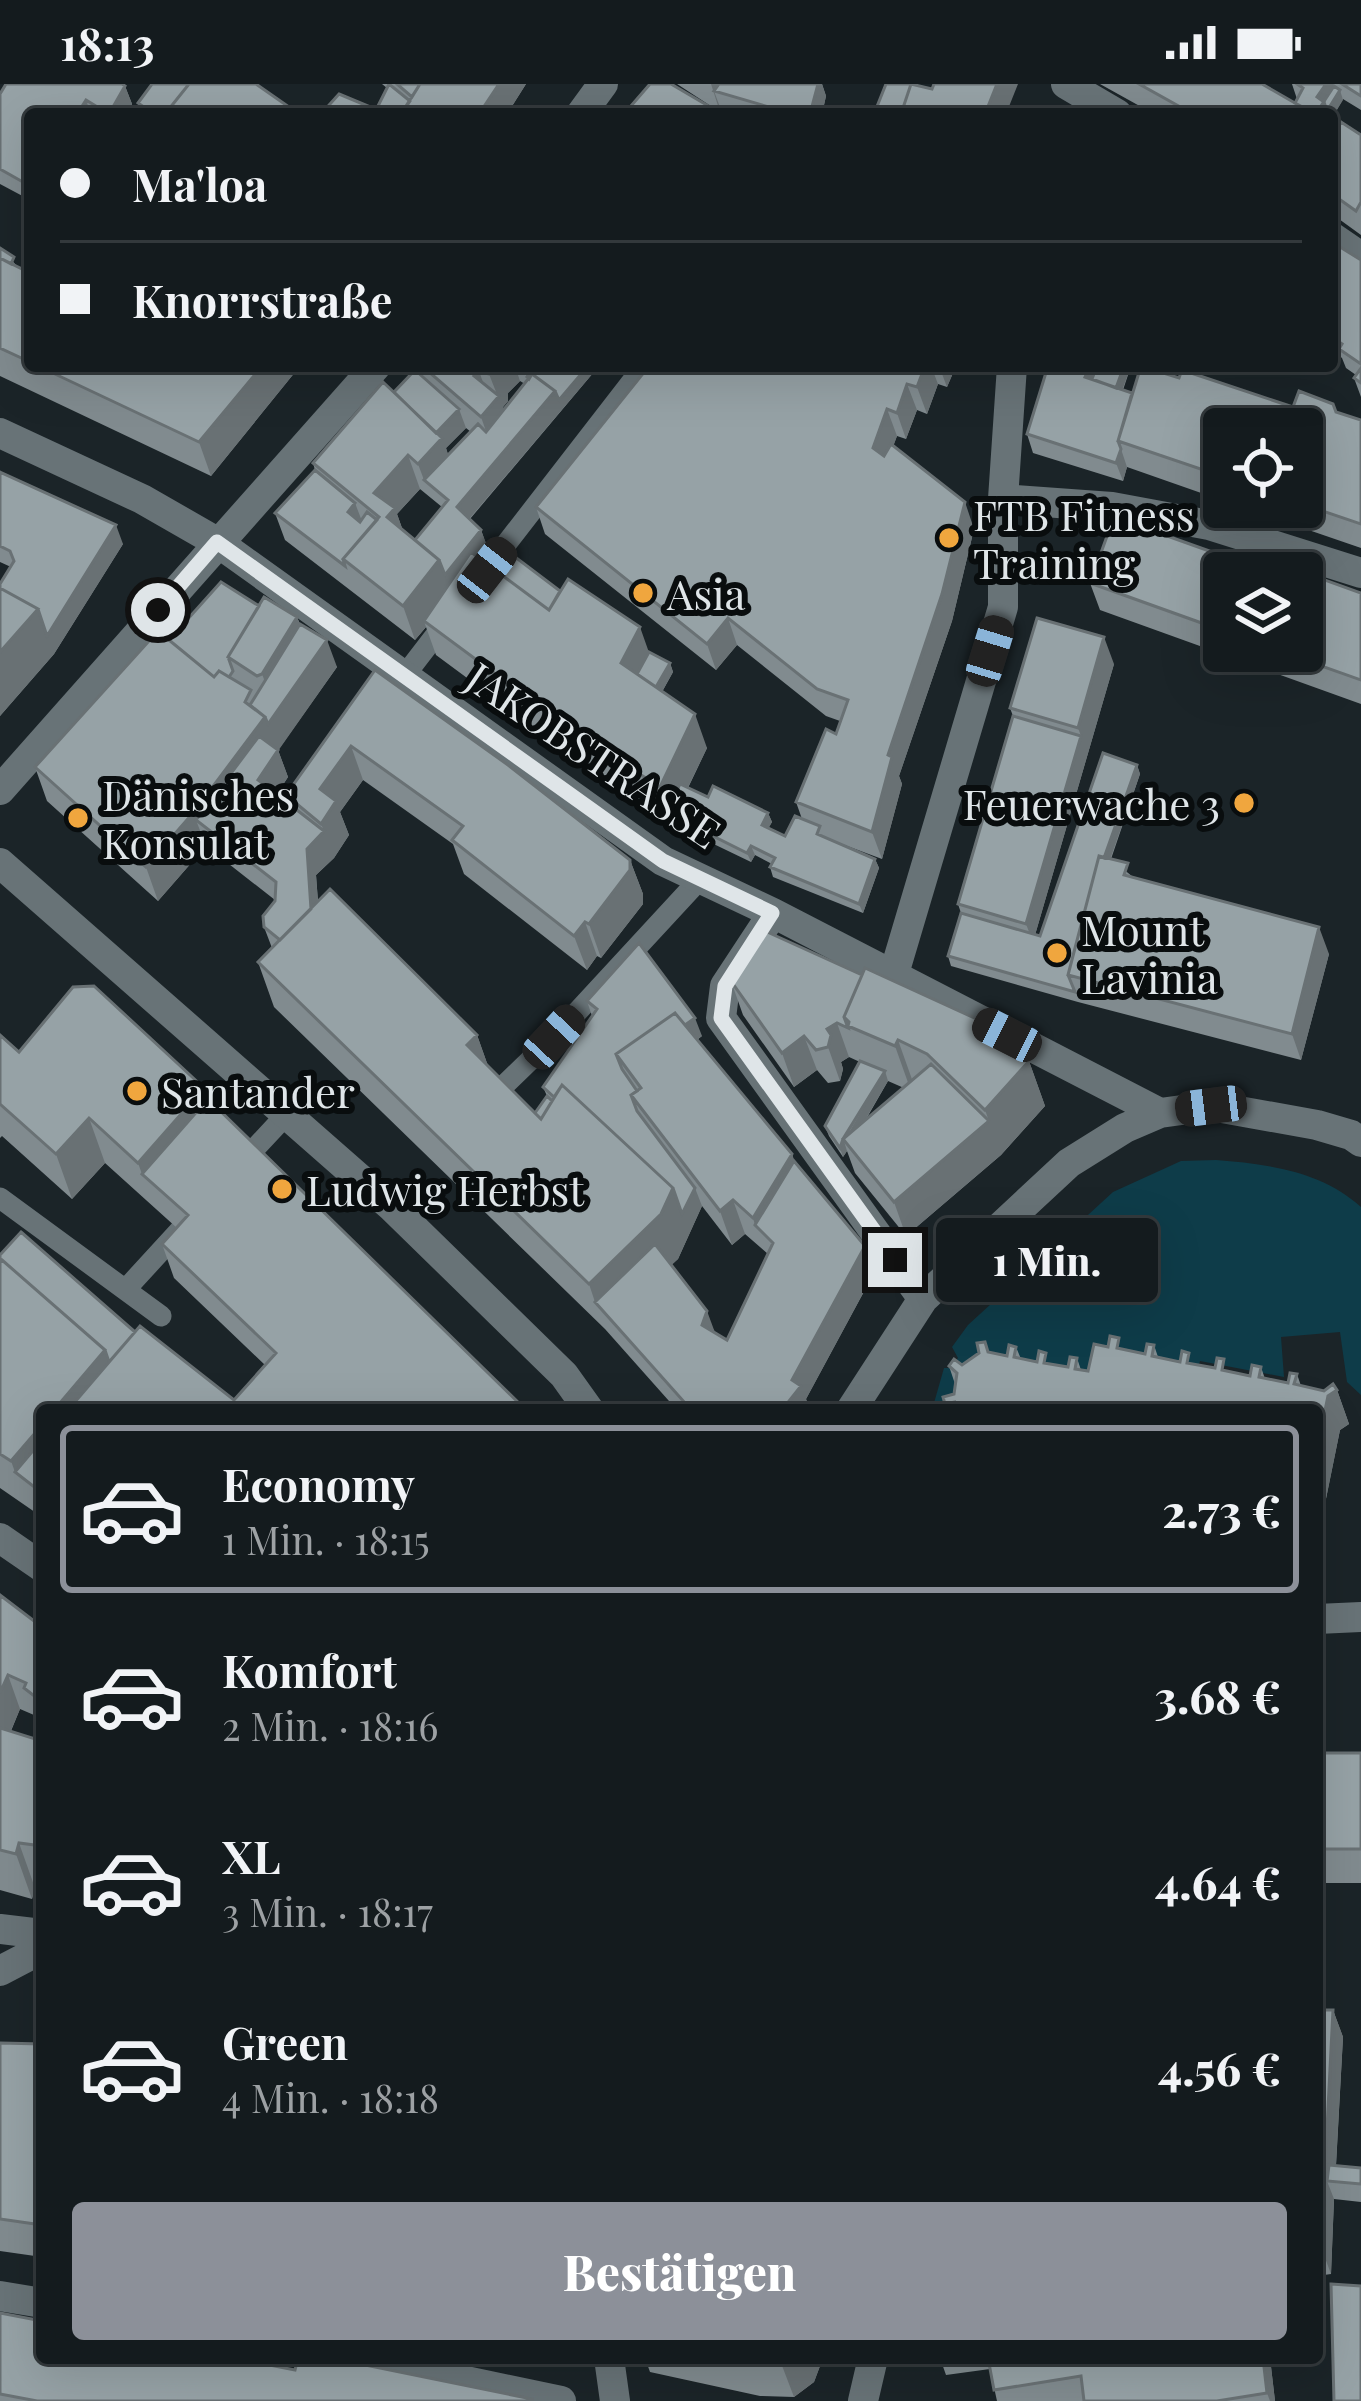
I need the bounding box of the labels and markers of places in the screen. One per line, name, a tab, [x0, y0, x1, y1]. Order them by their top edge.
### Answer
place label: FTB Fitness Training	[973, 486, 1195, 590]
marker: FTB Fitness Training	[936, 525, 962, 551]
place label: Asia	[666, 565, 746, 621]
marker: Asia	[630, 580, 656, 606]
place label: Dänisches Konsulat	[102, 766, 294, 870]
place label: Feuerwache 3	[963, 775, 1220, 831]
marker: Feuerwache 3	[1231, 790, 1257, 816]
marker: Dänisches Konsulat	[65, 805, 91, 831]
place label: Mount Lavinia	[1081, 901, 1218, 1005]
marker: Mount Lavinia	[1044, 940, 1070, 966]
place label: Santander	[161, 1063, 355, 1119]
marker: Santander	[124, 1078, 150, 1104]
place label: Ludwig Herbst	[306, 1161, 585, 1217]
marker: Ludwig Herbst	[269, 1176, 295, 1202]

